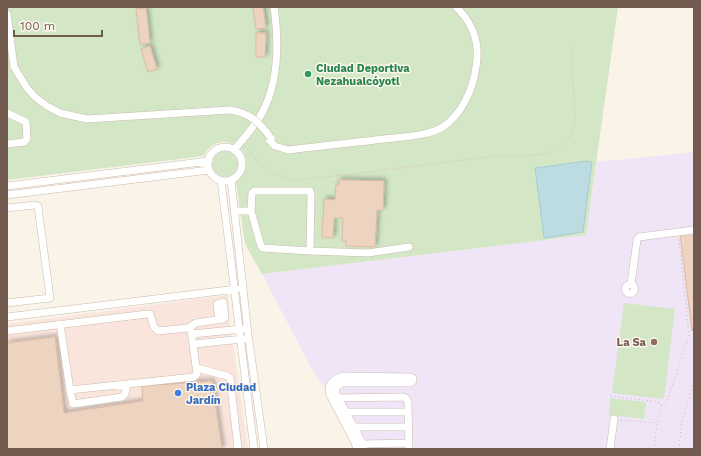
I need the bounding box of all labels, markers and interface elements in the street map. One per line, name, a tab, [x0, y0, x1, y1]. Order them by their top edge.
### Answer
scale bar	[14, 12, 102, 38]
text: 100 m	[20, 19, 55, 33]
place label: Ciudad Deportiva Nezahualcóyotl	[316, 62, 410, 88]
marker: Ciudad Deportiva Nezahualcóyotl	[303, 69, 313, 79]
place label: La Sa	[617, 336, 647, 349]
marker: La Sa	[649, 337, 659, 347]
place label: Plaza Ciudad Jardín	[186, 381, 256, 407]
marker: Plaza Ciudad Jardín	[173, 388, 183, 398]

